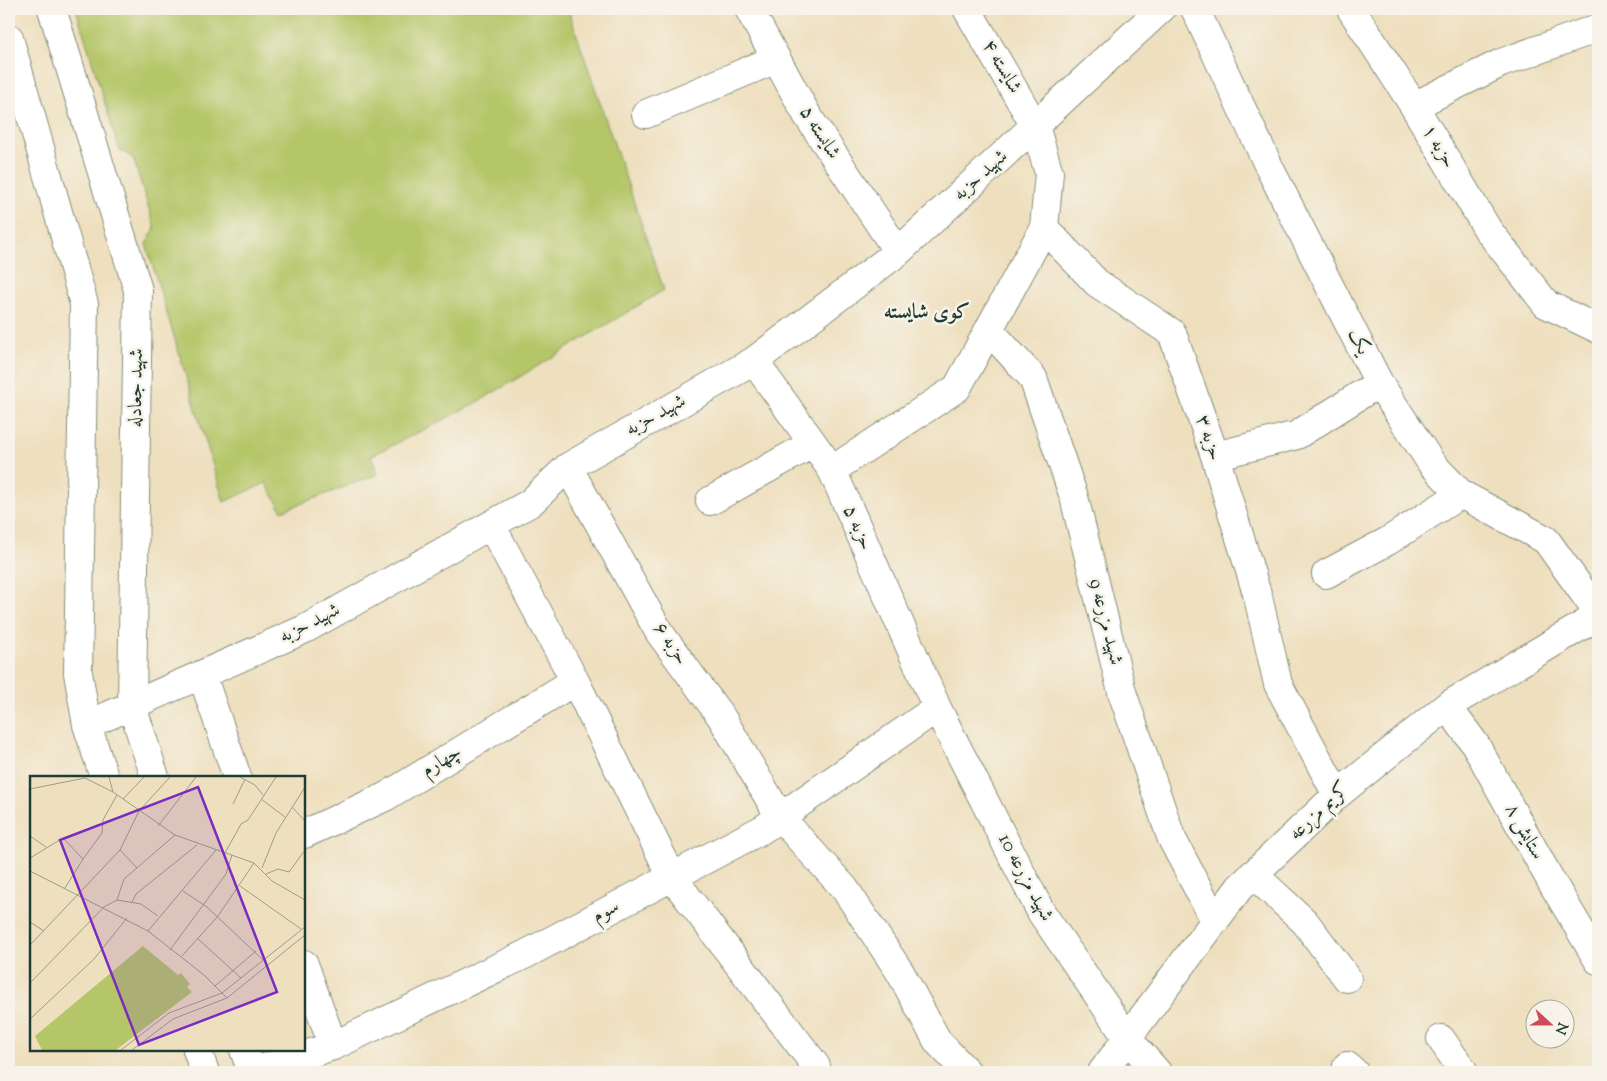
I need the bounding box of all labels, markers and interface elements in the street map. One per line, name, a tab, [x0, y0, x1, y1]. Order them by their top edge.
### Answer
street label: شایسته ۴	[974, 34, 1028, 100]
street label: شایسته ۵	[791, 100, 847, 166]
street label: حزبه ۱	[1414, 120, 1462, 174]
street label: شهید حزبه	[947, 143, 1015, 209]
district label: کوی شایسته	[884, 298, 970, 328]
street label: یک	[1339, 324, 1377, 361]
street label: شهید جعادله	[122, 348, 152, 428]
street label: شهید حزبه	[620, 388, 692, 444]
street label: حزبه ۳	[1187, 411, 1229, 465]
street label: حزبه ۵	[834, 501, 880, 555]
street label: شهید مزرعه 9	[1080, 576, 1130, 668]
street label: شهید حزبه	[274, 596, 346, 652]
street label: حزبه ۶	[645, 617, 695, 671]
street label: چهارم	[416, 739, 468, 786]
inset map	[30, 776, 305, 1051]
street label: کریم مزرعه	[1283, 776, 1358, 849]
street label: ستایش ۸	[1497, 799, 1551, 865]
street label: شهید مزرعه 10	[990, 829, 1060, 927]
street label: سوم	[587, 893, 625, 932]
north arrow	[1524, 998, 1574, 1048]
text: N	[1549, 1019, 1572, 1037]

